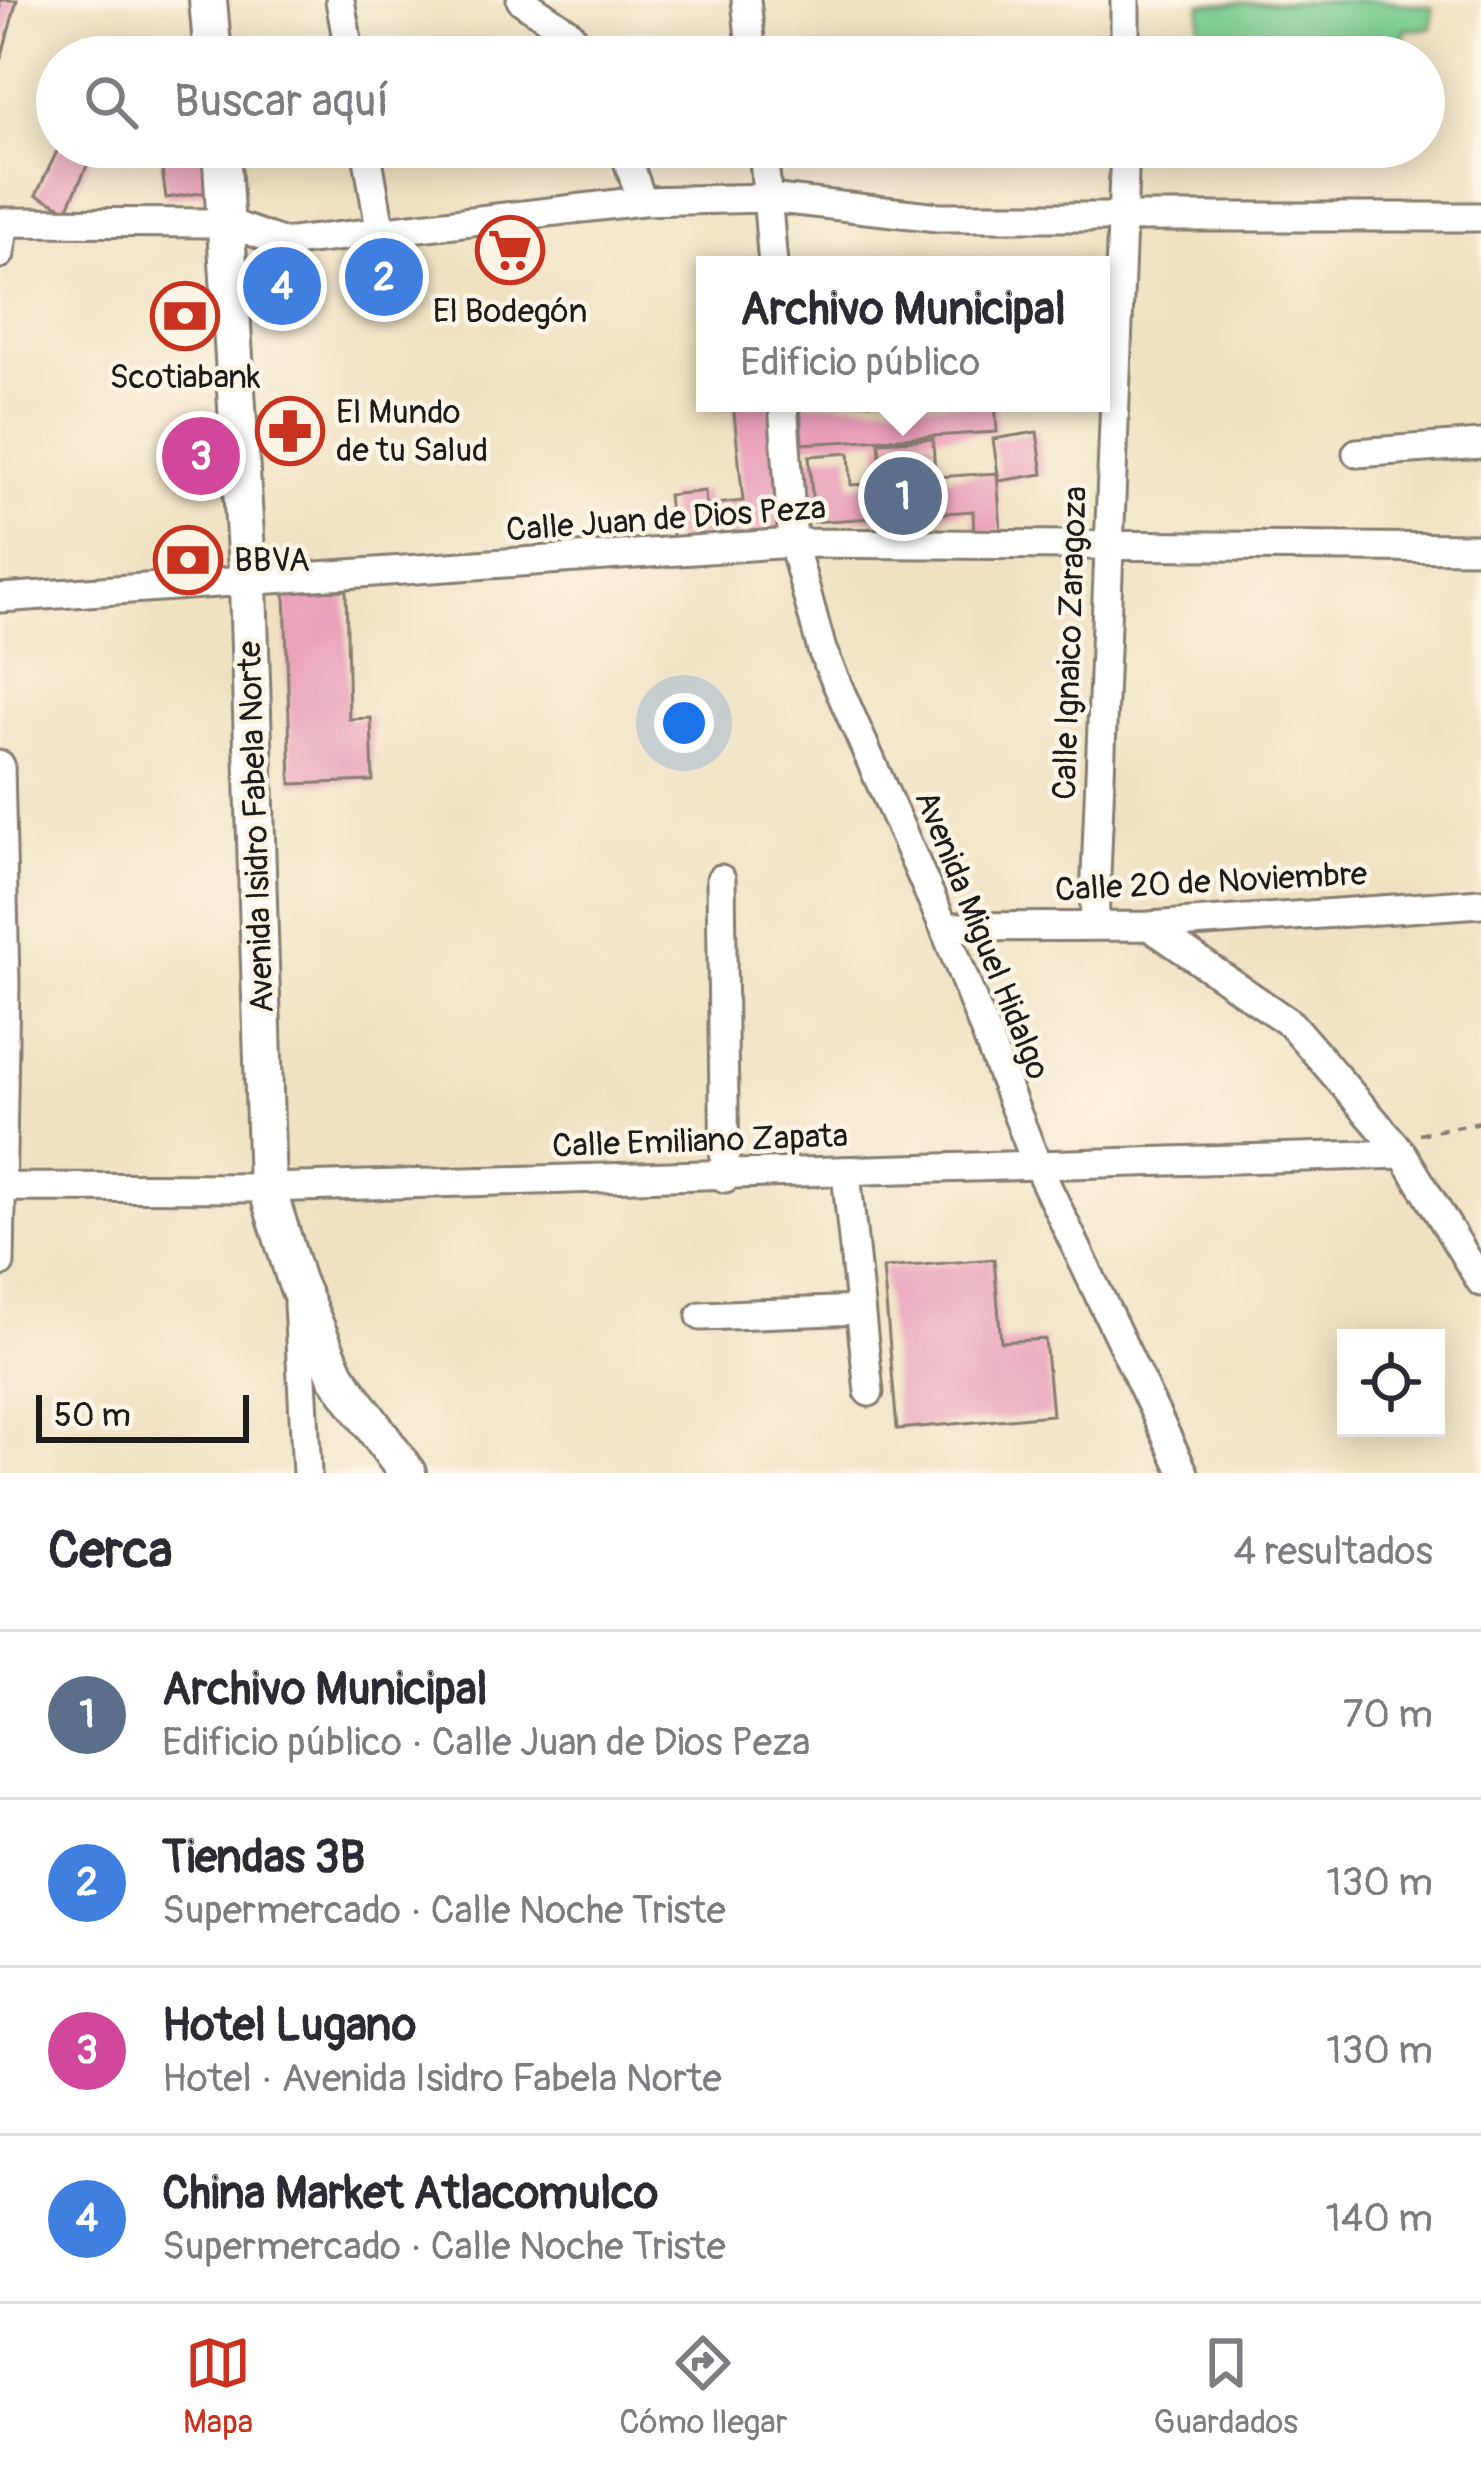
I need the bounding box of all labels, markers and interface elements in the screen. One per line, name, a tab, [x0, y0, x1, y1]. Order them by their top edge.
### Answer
search box	[36, 36, 1445, 168]
icon: search	[78, 69, 144, 135]
text: Buscar aquí	[174, 74, 389, 130]
supermarket icon: El Bodegón	[475, 215, 545, 285]
pin: 2	[345, 232, 423, 322]
pin: 4	[243, 241, 321, 331]
popup	[696, 256, 1110, 412]
bank icon: Scotiabank	[150, 281, 220, 351]
text: Archivo Municipal	[740, 282, 1066, 338]
place label: El Bodegón	[433, 291, 587, 332]
text: Edificio público	[740, 338, 980, 387]
place label: Scotiabank	[109, 357, 261, 398]
place label: El Mundo de tu Salud	[336, 392, 488, 471]
pharmacy icon: El Mundo de tu Salud	[255, 396, 325, 466]
pin: 3	[162, 411, 240, 501]
pin: 1	[864, 451, 942, 541]
street label: Calle Ignaico Zaragoza	[1044, 485, 1096, 801]
street label: Calle Juan de Dios Peza	[505, 487, 827, 551]
bank icon: BBVA	[153, 525, 223, 595]
place label: BBVA	[234, 540, 310, 581]
street label: Avenida Isidro Fabela Norte	[229, 640, 283, 1014]
your location	[654, 693, 714, 753]
street label: Avenida Miguel Hidalgo	[905, 785, 1059, 1085]
street label: Calle 20 de Noviembre	[1054, 853, 1368, 911]
street label: Calle Emiliano Zapata	[551, 1115, 849, 1167]
map controls	[1337, 1329, 1445, 1437]
button: locate	[1337, 1329, 1445, 1437]
scale bar	[36, 1389, 249, 1442]
text: 50 m	[54, 1395, 131, 1436]
text: Cerca	[48, 1519, 172, 1583]
text: 4 resultados	[1233, 1527, 1433, 1576]
text: Archivo Municipal	[162, 1662, 488, 1718]
text: 1	[79, 1690, 95, 1739]
text: 70 m	[1343, 1690, 1433, 1739]
text: Edificio público · Calle Juan de Dios Peza	[162, 1718, 810, 1767]
text: Tiendas 3B	[162, 1830, 365, 1886]
text: 2	[76, 1858, 98, 1907]
text: 130 m	[1326, 1858, 1433, 1907]
text: Supermercado · Calle Noche Triste	[162, 1886, 726, 1935]
text: Hotel Lugano	[162, 1998, 416, 2054]
text: 3	[76, 2026, 98, 2075]
text: 130 m	[1326, 2026, 1433, 2075]
text: Hotel · Avenida Isidro Fabela Norte	[162, 2054, 722, 2103]
text: China Market Atlacomulco	[162, 2166, 658, 2222]
text: 4	[76, 2194, 98, 2243]
text: 140 m	[1325, 2194, 1433, 2243]
text: Supermercado · Calle Noche Triste	[162, 2222, 726, 2271]
tab: Mapa	[183, 2330, 253, 2443]
tab: Cómo llegar	[619, 2330, 787, 2443]
tab: Guardados	[1154, 2330, 1298, 2443]

